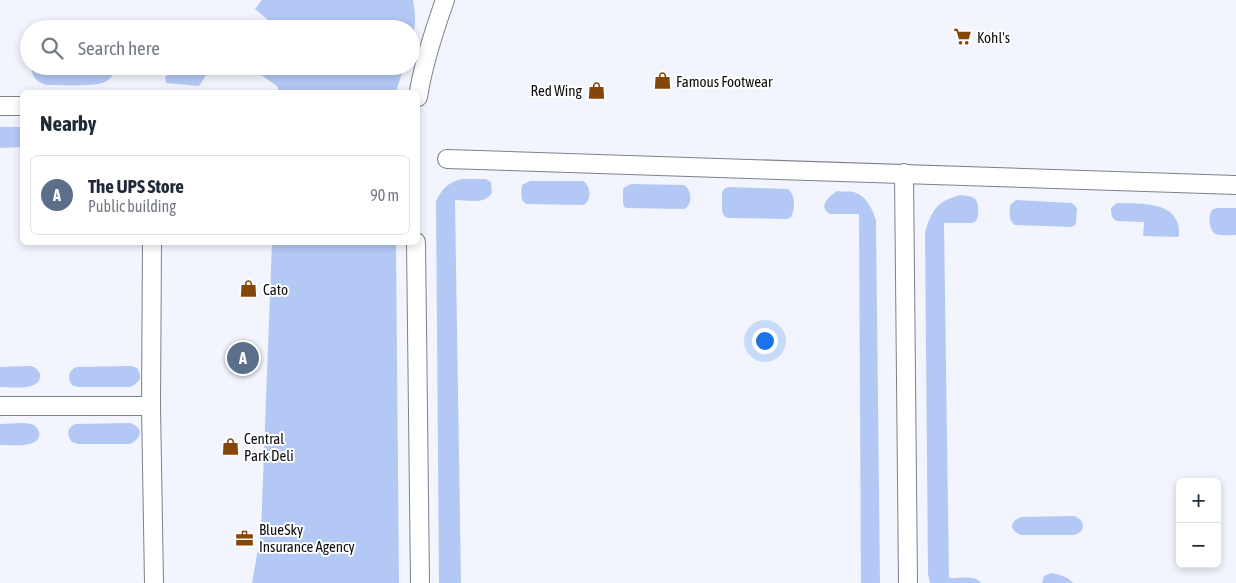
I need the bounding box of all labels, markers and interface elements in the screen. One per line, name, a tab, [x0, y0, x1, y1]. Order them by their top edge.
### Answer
search box	[20, 20, 420, 75]
supermarket icon: Kohl's	[953, 27, 973, 47]
place label: Kohl's	[977, 29, 1010, 46]
icon: search	[38, 34, 66, 62]
text: Search here	[78, 37, 160, 59]
shop icon: Famous Footwear	[652, 71, 672, 91]
place label: Famous Footwear	[676, 73, 773, 90]
shop icon: Red Wing	[586, 80, 606, 100]
place label: Red Wing	[531, 82, 583, 99]
text: Nearby	[40, 111, 96, 135]
text: The UPS Store	[88, 175, 184, 197]
text: A	[53, 186, 61, 204]
text: 90 m	[370, 186, 399, 204]
text: Public building	[88, 197, 176, 215]
shop icon: Cato	[239, 279, 259, 299]
place label: Cato	[263, 281, 288, 298]
your location	[752, 328, 778, 354]
pin: A	[227, 339, 259, 377]
place label: Central Park Deli	[244, 430, 294, 464]
shop icon: Central Park Deli	[220, 437, 240, 457]
map controls	[1176, 478, 1221, 568]
button: +	[1176, 478, 1221, 523]
place label: BlueSky Insurance Agency	[259, 521, 355, 555]
button: −	[1176, 523, 1221, 568]
office icon: BlueSky Insurance Agency	[235, 528, 255, 548]

